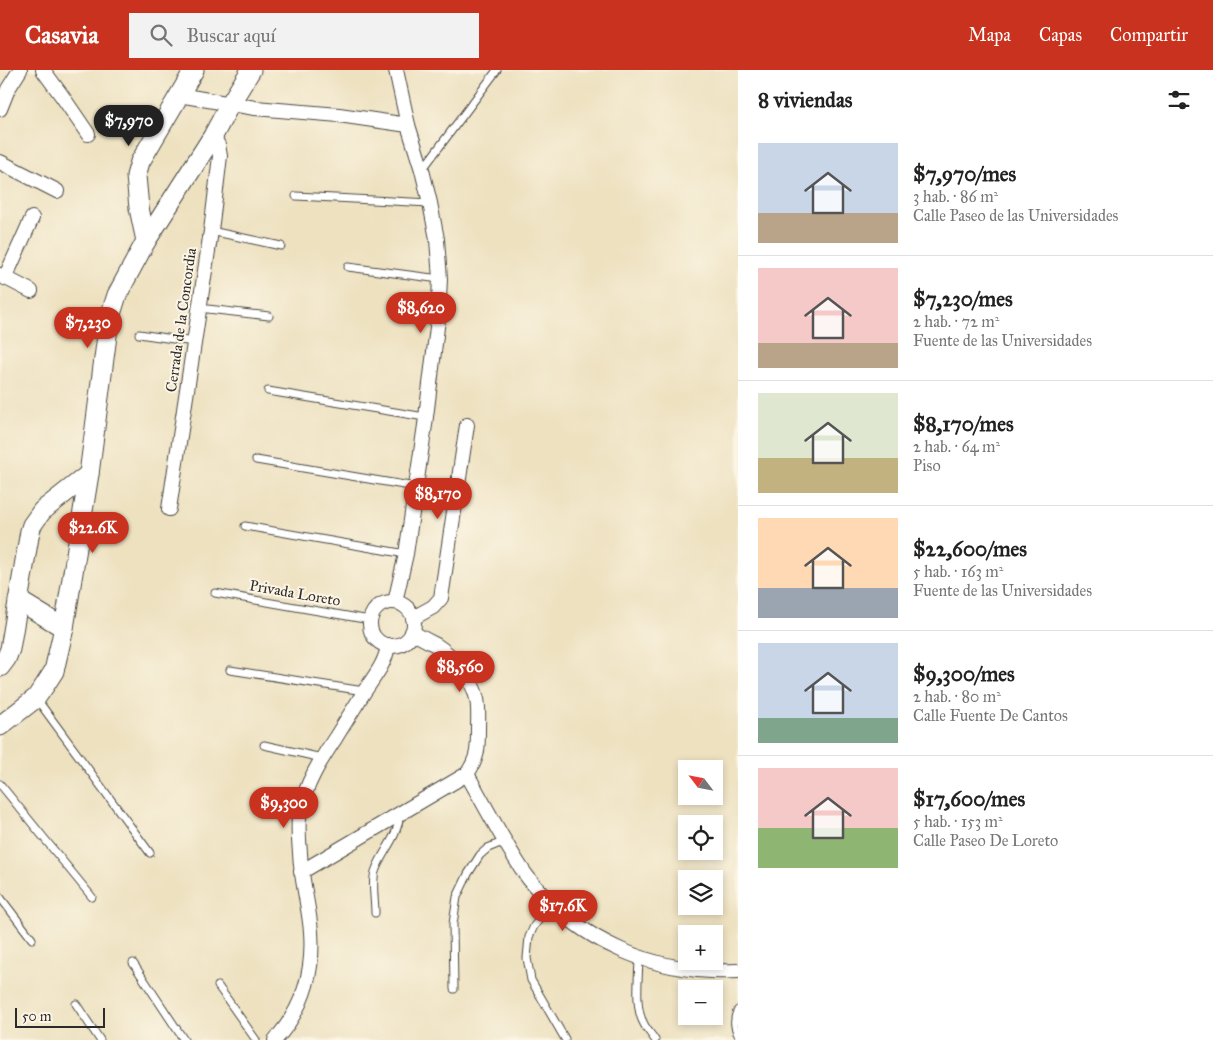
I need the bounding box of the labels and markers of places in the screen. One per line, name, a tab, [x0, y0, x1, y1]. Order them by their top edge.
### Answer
pin: $7,970	[88, 104, 170, 147]
pin: $8,620	[380, 292, 462, 334]
pin: $7,230	[47, 306, 129, 349]
pin: $8,170	[397, 478, 479, 520]
pin: $22.6K	[52, 512, 134, 554]
pin: $8,560	[419, 650, 501, 693]
pin: $9,300	[243, 786, 325, 829]
pin: $17.6K	[522, 890, 604, 932]

